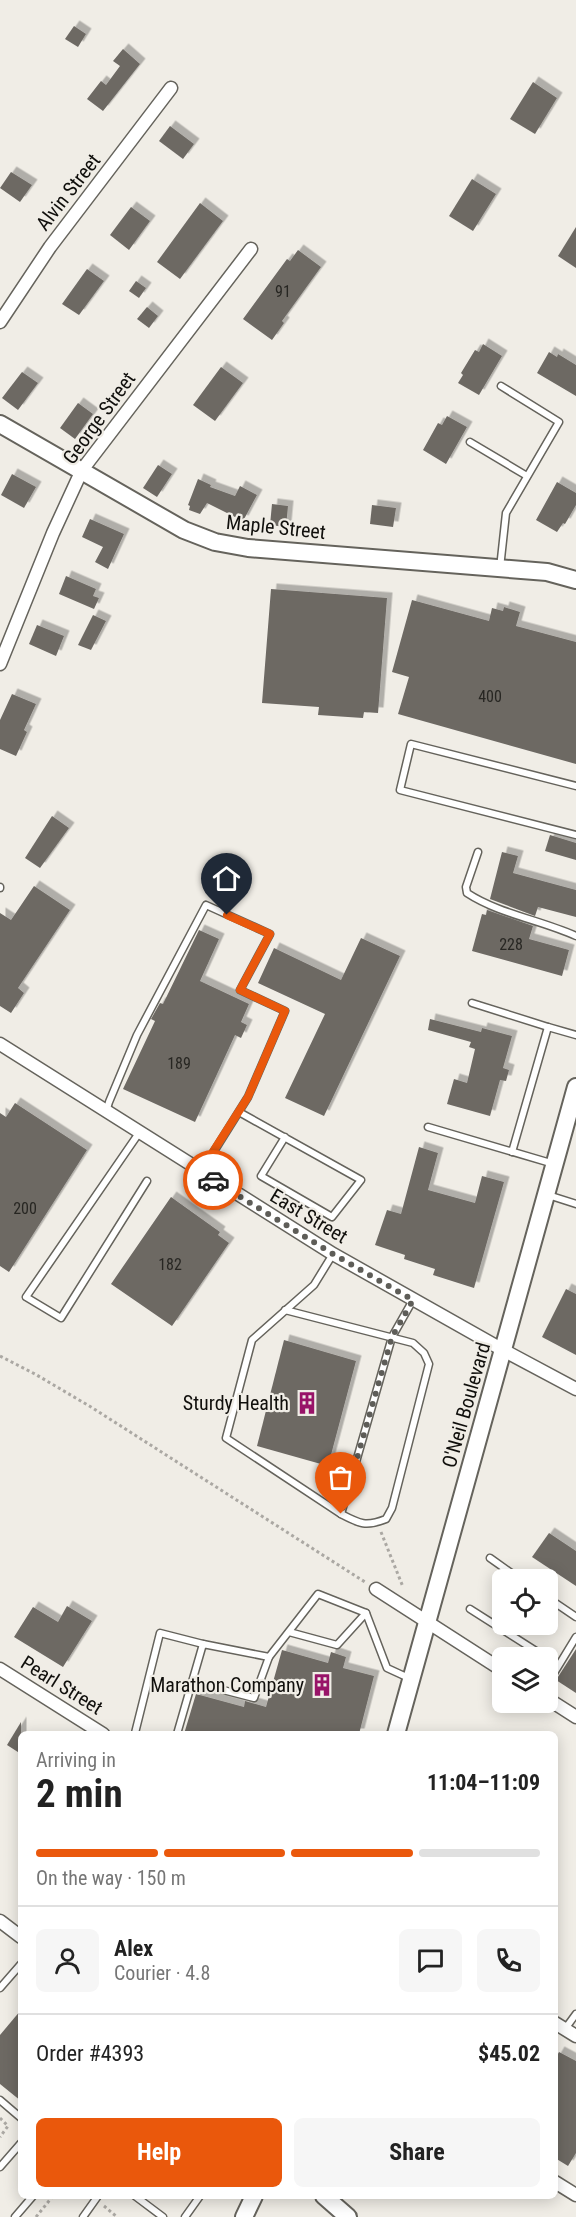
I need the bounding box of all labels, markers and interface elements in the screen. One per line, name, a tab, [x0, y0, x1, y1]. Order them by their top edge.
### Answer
street label: Alvin Street	[31, 149, 105, 235]
house number: 91	[275, 282, 291, 301]
street label: George Street	[58, 367, 140, 469]
street label: Maple Street	[225, 510, 327, 544]
house number: 400	[478, 687, 502, 706]
pin	[201, 853, 252, 915]
icon: home	[210, 862, 243, 895]
house number: 228	[499, 935, 523, 954]
house number: 189	[167, 1054, 191, 1073]
courier	[183, 1150, 243, 1210]
icon: car	[197, 1164, 230, 1197]
street label: East Street	[266, 1184, 352, 1248]
house number: 200	[13, 1199, 37, 1218]
house number: 182	[158, 1255, 182, 1274]
street label: O'Neil Boulevard	[437, 1340, 495, 1470]
building icon: Sturdy Health	[294, 1390, 320, 1416]
place label: Sturdy Health	[183, 1391, 289, 1415]
pin	[315, 1452, 366, 1514]
icon: bag	[324, 1461, 357, 1494]
map controls	[492, 1569, 558, 1713]
button: locate	[492, 1569, 558, 1635]
button: layers	[492, 1647, 558, 1713]
street label: Pearl Street	[17, 1650, 107, 1720]
building icon: Marathon Company	[309, 1672, 335, 1698]
place label: Marathon Company	[150, 1673, 304, 1697]
text: Arriving in	[36, 1748, 116, 1772]
text: 11:04–11:09	[427, 1770, 540, 1795]
text: 2 min	[36, 1771, 123, 1817]
text: On the way · 150 m	[36, 1866, 186, 1890]
button: person	[36, 1929, 99, 1992]
button: chat	[399, 1929, 462, 1992]
button: phone	[477, 1929, 540, 1992]
text: Alex	[114, 1936, 153, 1961]
text: Courier · 4.8	[114, 1961, 210, 1985]
text: Order #4393	[36, 2041, 144, 2066]
text: $45.02	[478, 2041, 540, 2066]
button: Help	[36, 2118, 282, 2187]
button: Share	[294, 2118, 540, 2187]

